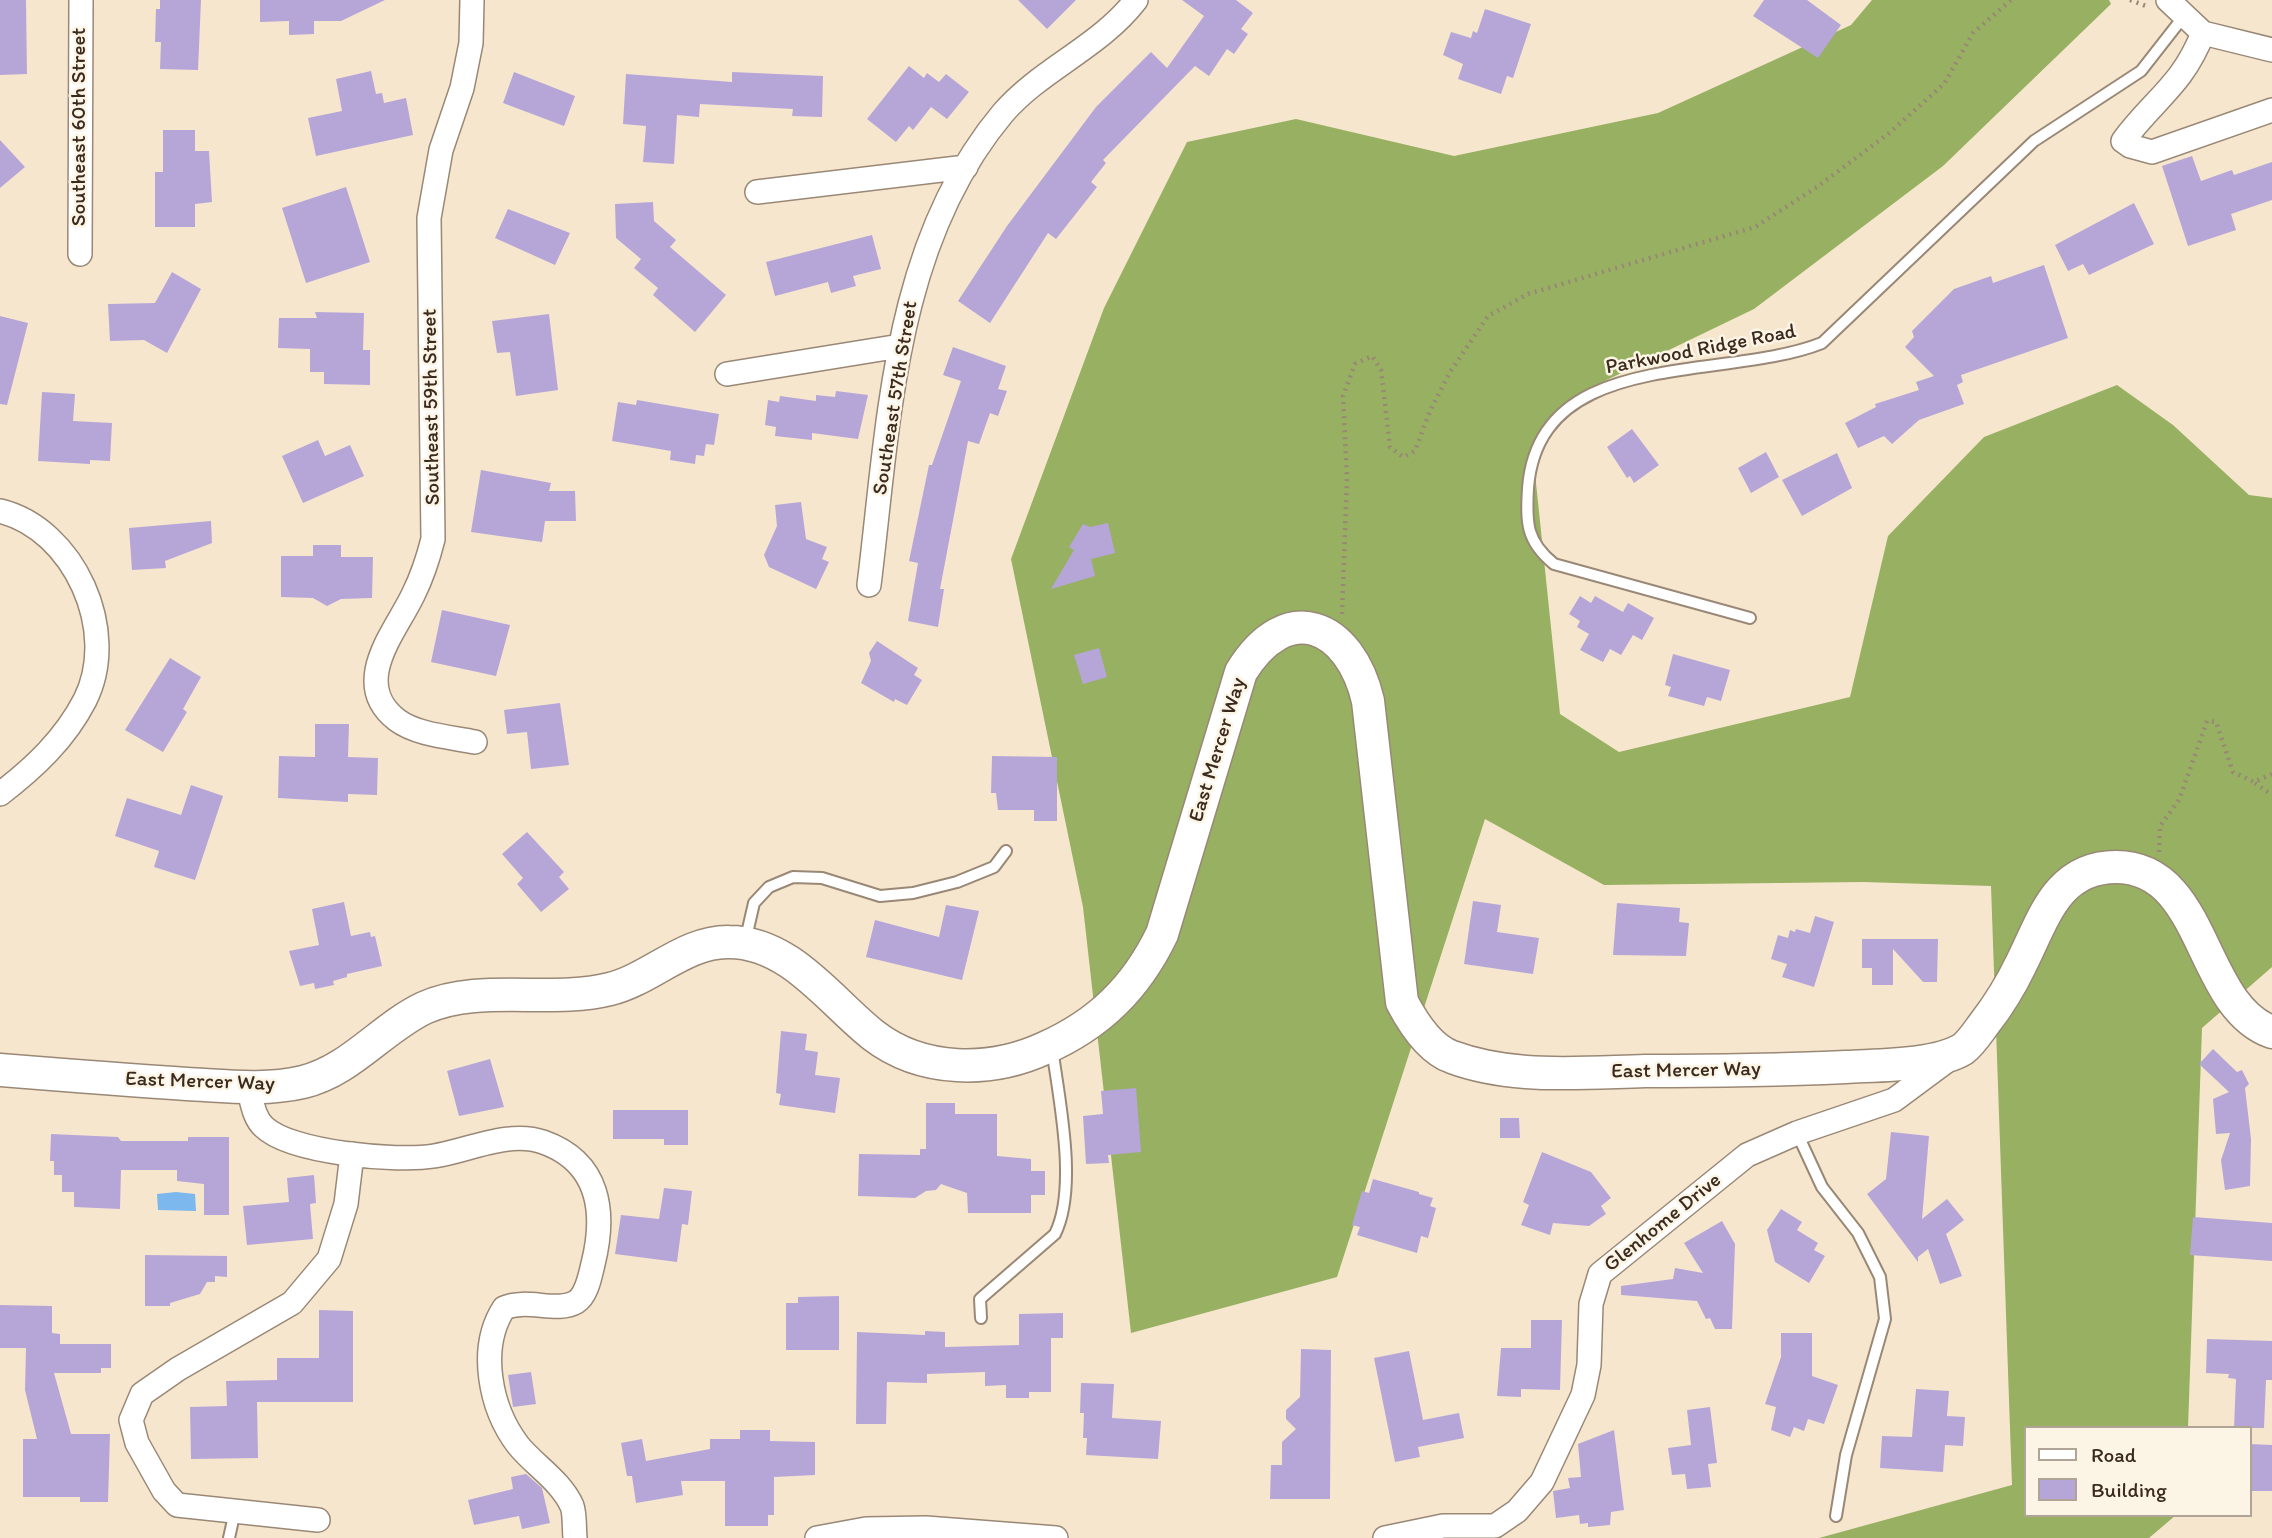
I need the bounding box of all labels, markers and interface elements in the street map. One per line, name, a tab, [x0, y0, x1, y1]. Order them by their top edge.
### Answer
street label: Southeast 60th Street	[67, 28, 93, 226]
street label: Southeast 57th Street	[868, 299, 924, 497]
street label: Southeast 59th Street	[418, 308, 446, 506]
street label: Parkwood Ridge Road	[1604, 319, 1798, 381]
street label: East Mercer Way	[1184, 675, 1252, 825]
street label: East Mercer Way	[1611, 1057, 1761, 1085]
street label: East Mercer Way	[125, 1067, 275, 1097]
street label: Glenhome Drive	[1599, 1168, 1727, 1278]
legend	[2024, 1426, 2251, 1517]
text: Road	[2091, 1442, 2136, 1467]
text: Building	[2091, 1477, 2167, 1502]

